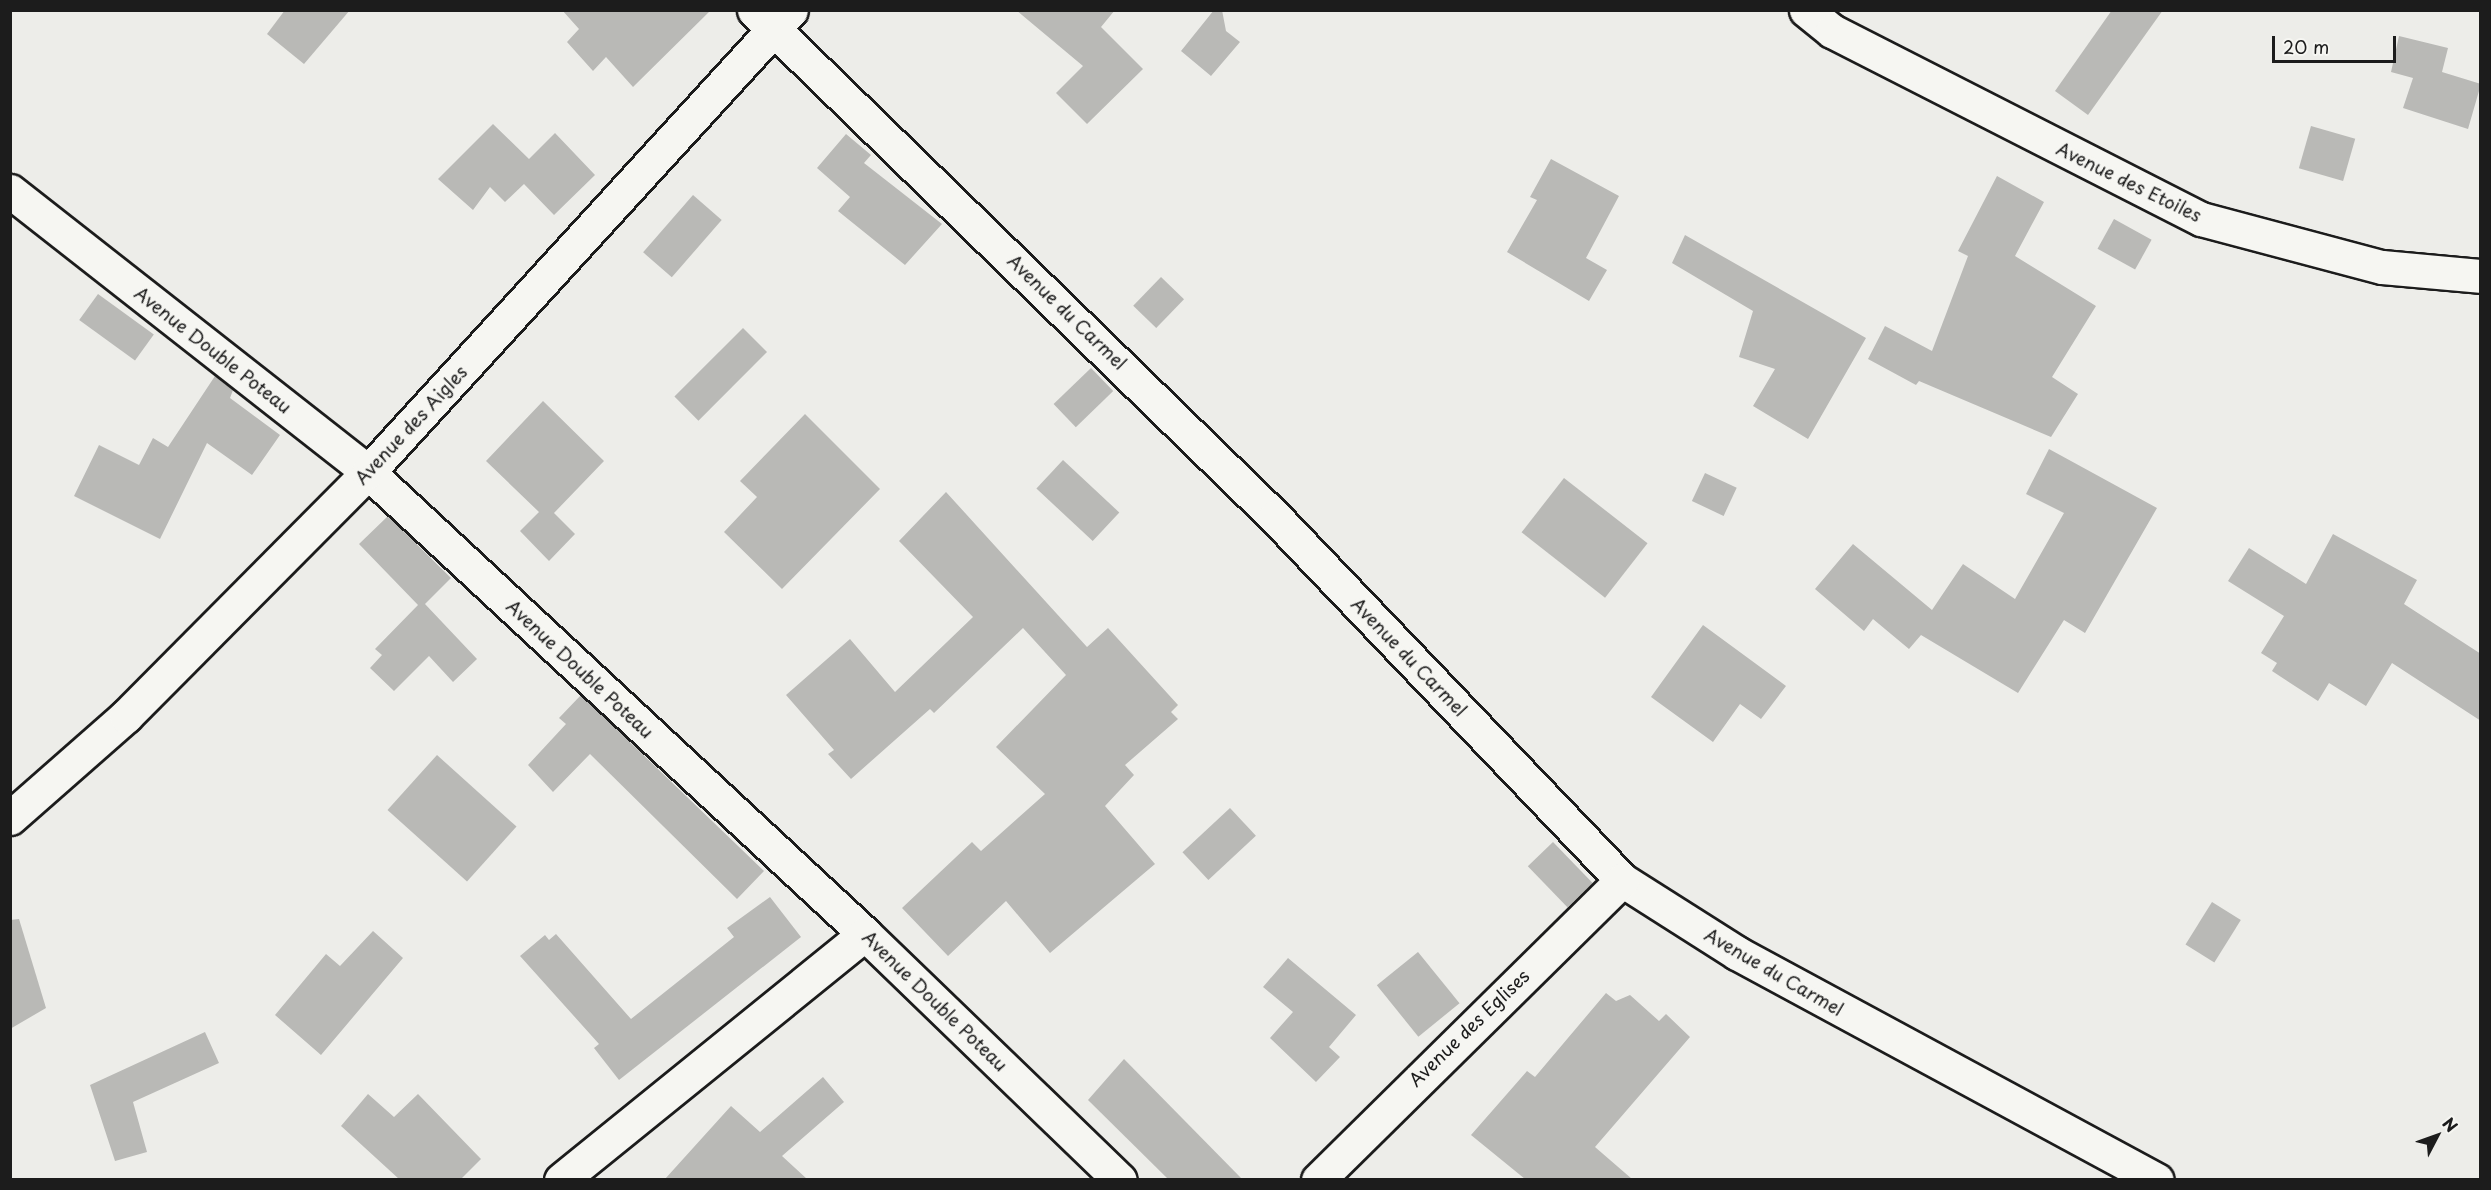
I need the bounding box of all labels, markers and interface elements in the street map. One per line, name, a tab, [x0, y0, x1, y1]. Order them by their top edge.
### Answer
scale bar	[2275, 24, 2400, 62]
text: 20 m	[2283, 33, 2329, 60]
street label: Avenue des Etoiles	[2053, 138, 2205, 226]
street label: Avenue du Carmel	[1003, 249, 1131, 375]
street label: Avenue Double Poteau	[130, 282, 296, 418]
street label: Avenue des Aigles	[351, 362, 471, 488]
street label: Avenue du Carmel	[1346, 593, 1472, 721]
street label: Avenue Double Poteau	[502, 595, 658, 743]
street label: Avenue du Carmel	[1700, 923, 1848, 1021]
street label: Avenue Double Poteau	[858, 926, 1012, 1076]
street label: Avenue des Eglises	[1404, 965, 1534, 1091]
north arrow	[2407, 1106, 2467, 1166]
text: N	[2437, 1112, 2464, 1137]

